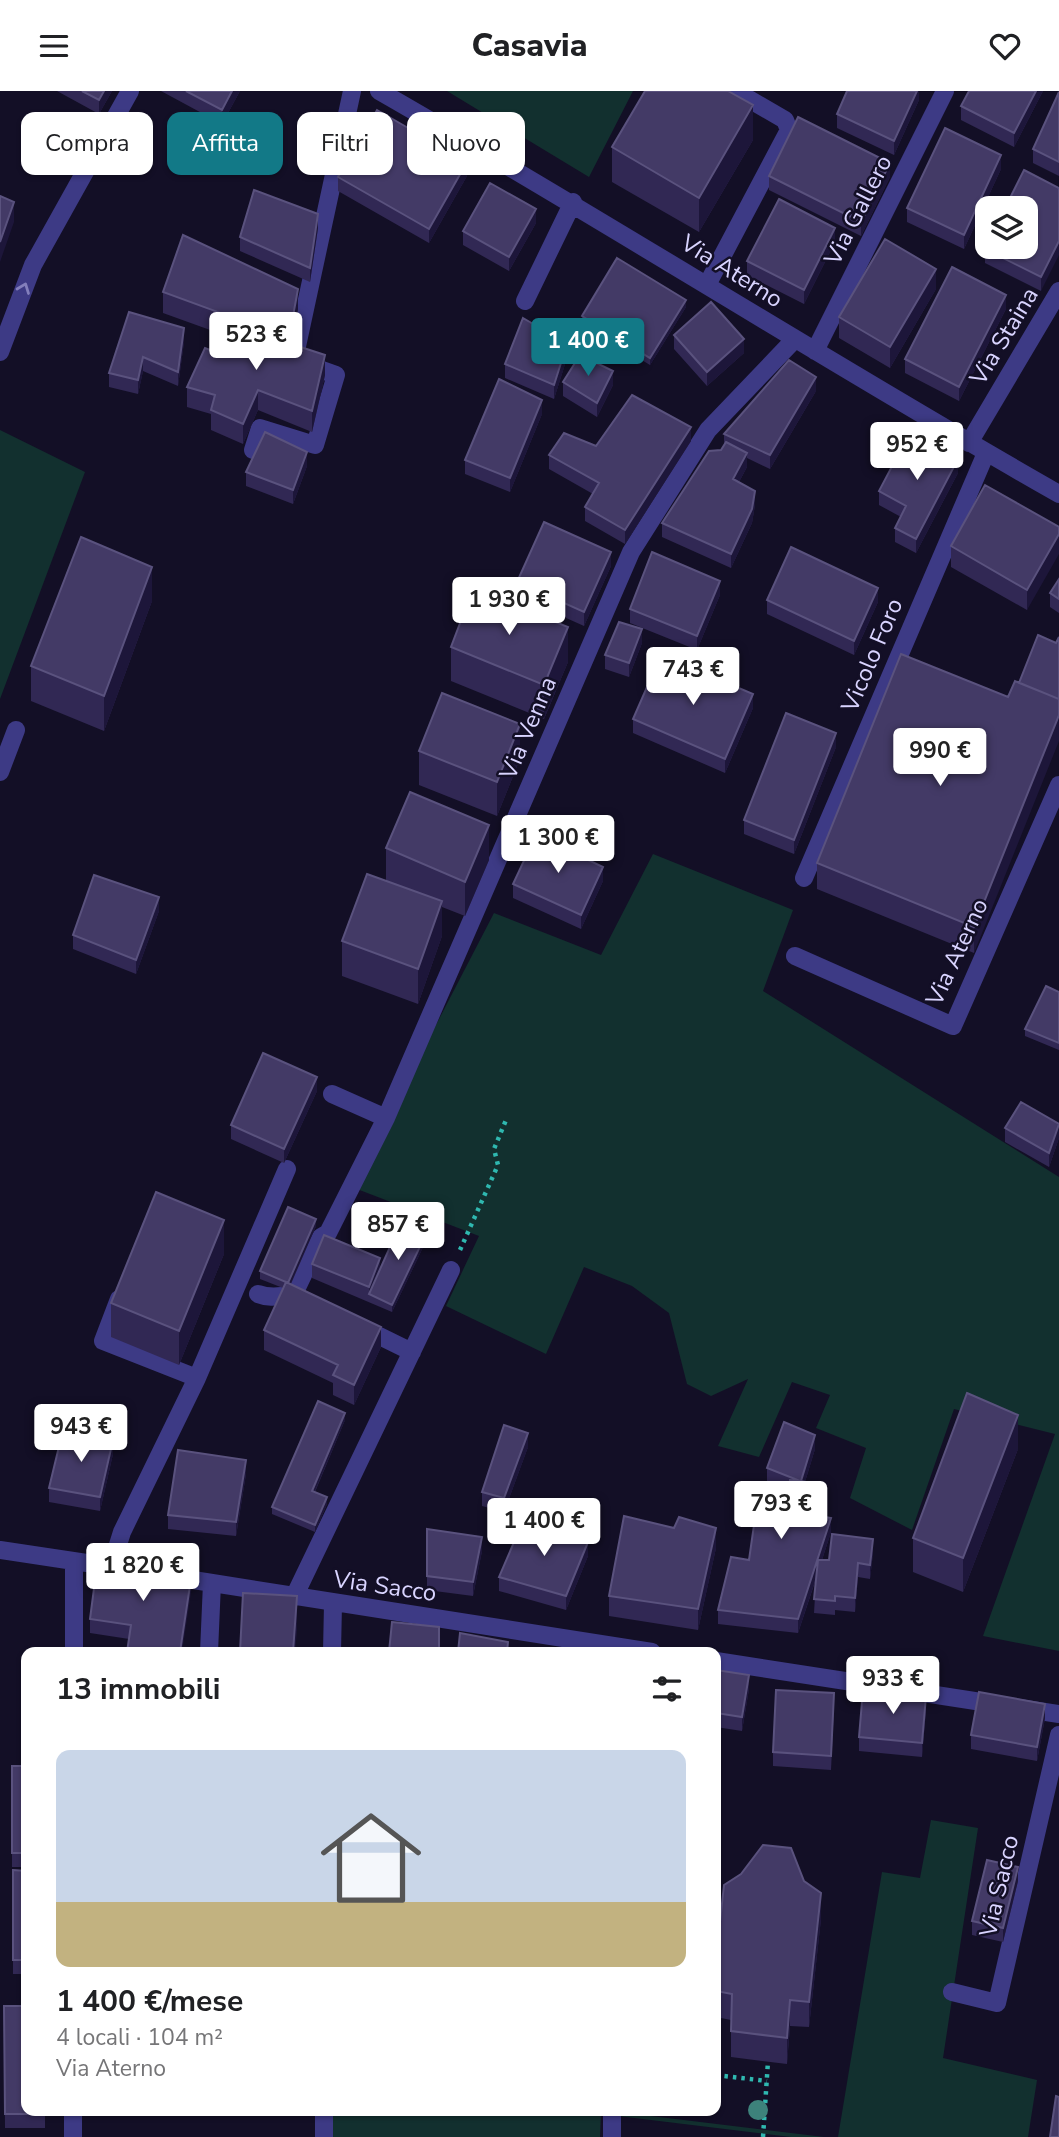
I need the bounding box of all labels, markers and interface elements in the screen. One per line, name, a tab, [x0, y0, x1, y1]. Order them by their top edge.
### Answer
text: Casavia	[472, 24, 587, 67]
icon: menu	[35, 27, 73, 65]
icon: heart	[986, 27, 1024, 65]
chip: Compra	[21, 112, 153, 175]
chip: Affitta	[167, 112, 283, 175]
chip: Filtri	[297, 112, 393, 175]
chip: Nuovo	[407, 112, 525, 175]
street label: Via Gallero	[816, 149, 899, 272]
map controls	[975, 196, 1038, 259]
button: layers	[975, 196, 1038, 259]
street label: Via Aterno	[674, 226, 789, 315]
street label: Via Staina	[962, 281, 1046, 392]
one-way arrow	[16, 283, 30, 295]
pin: 523 €	[207, 313, 305, 372]
text: 523 €	[225, 319, 287, 350]
pin: 1 400 €	[523, 319, 653, 378]
text: 1 400 €	[547, 325, 629, 356]
pin: 952 €	[868, 423, 966, 482]
text: 952 €	[886, 429, 948, 460]
pin: 1 930 €	[444, 577, 574, 637]
text: 1 930 €	[468, 584, 550, 615]
street label: Vicolo Foro	[833, 593, 910, 718]
pin: 743 €	[644, 647, 742, 707]
text: 743 €	[662, 654, 724, 685]
street label: Via Venna	[492, 672, 564, 785]
pin: 990 €	[891, 729, 989, 788]
text: 990 €	[909, 735, 971, 766]
pin: 1 300 €	[493, 815, 623, 875]
text: 1 300 €	[517, 822, 599, 853]
street label: Via Aterno	[918, 893, 996, 1012]
pin: 857 €	[349, 1203, 447, 1262]
text: 857 €	[367, 1209, 429, 1240]
pin: 943 €	[32, 1405, 130, 1464]
text: 943 €	[50, 1411, 112, 1442]
pin: 793 €	[732, 1481, 830, 1541]
text: 793 €	[750, 1488, 812, 1519]
pin: 1 400 €	[479, 1499, 609, 1558]
text: 1 400 €	[503, 1505, 585, 1536]
pin: 1 820 €	[78, 1543, 208, 1603]
text: 1 820 €	[102, 1550, 184, 1581]
street label: Via Sacco	[331, 1563, 439, 1609]
pin: 933 €	[844, 1657, 942, 1716]
text: 933 €	[862, 1663, 924, 1694]
text: 13 immobili	[56, 1669, 221, 1710]
icon: filters	[648, 1670, 686, 1708]
icon: home	[308, 1795, 434, 1921]
street label: Via Sacco	[972, 1832, 1026, 1941]
text: 1 400 €/mese	[56, 1981, 243, 2022]
text: 4 locali · 104 m²	[56, 2022, 223, 2053]
text: Via Aterno	[56, 2053, 166, 2084]

